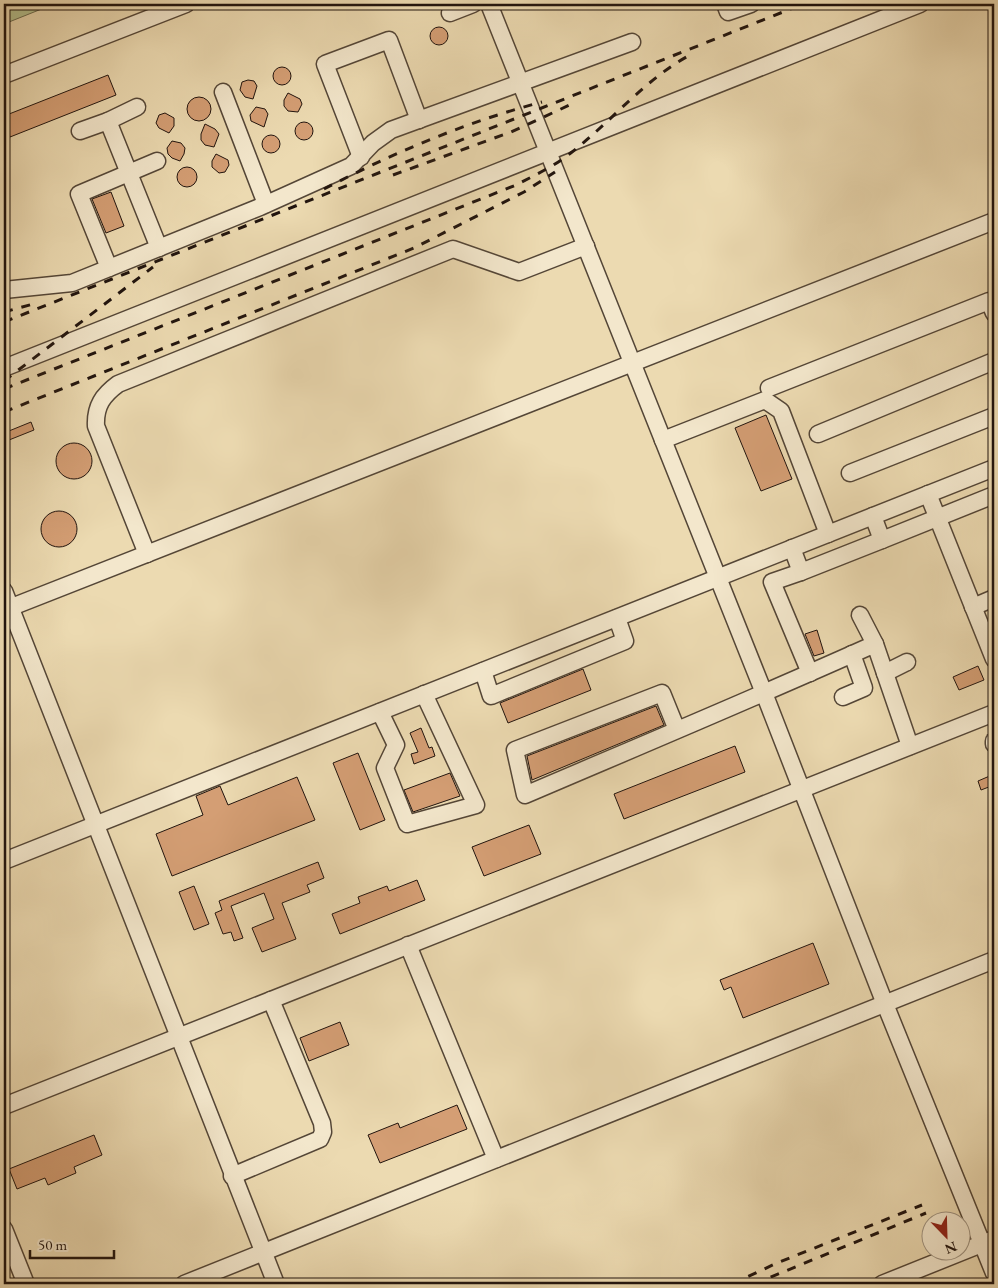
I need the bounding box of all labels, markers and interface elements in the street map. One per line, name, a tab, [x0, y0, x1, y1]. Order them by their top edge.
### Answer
north arrow	[920, 1210, 970, 1260]
scale bar	[30, 1228, 114, 1260]
text: 50 m	[38, 1235, 67, 1254]
text: N	[942, 1237, 960, 1259]

